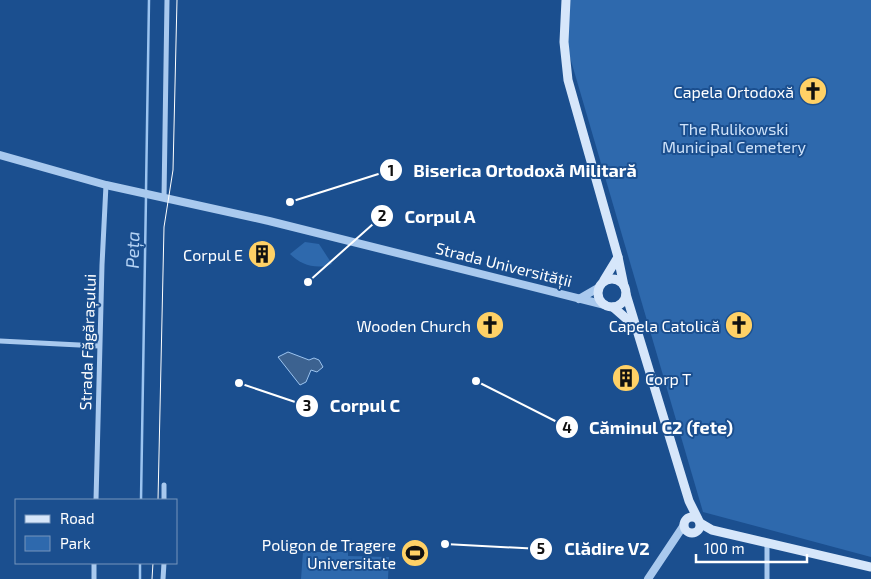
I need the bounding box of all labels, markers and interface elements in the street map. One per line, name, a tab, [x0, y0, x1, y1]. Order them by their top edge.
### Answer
church icon: Capela Ortodoxă	[798, 76, 828, 106]
place label: Capela Ortodoxă	[674, 82, 794, 101]
park label: The Rulikowski Municipal Cemetery	[662, 119, 807, 156]
callout: Biserica Ortodoxă Militară	[378, 154, 647, 187]
text: Biserica Ortodoxă Militară	[413, 159, 637, 181]
text: 1	[388, 161, 394, 179]
callout: Corpul A	[369, 200, 486, 233]
text: Corpul A	[404, 205, 476, 227]
text: 2	[378, 206, 387, 224]
water label: Peța	[121, 231, 144, 269]
street label: Strada Universității	[433, 238, 574, 292]
building icon: Corpul E	[247, 239, 277, 269]
place label: Corpul E	[183, 245, 243, 264]
street label: Strada Făgărașului	[75, 273, 101, 411]
church icon: Wooden Church	[475, 310, 505, 340]
church icon: Capela Catolică	[724, 310, 754, 340]
place label: Wooden Church	[356, 316, 471, 335]
place label: Capela Catolică	[609, 316, 720, 335]
building icon: Corp T	[611, 363, 641, 393]
place label: Corp T	[645, 369, 691, 388]
callout: Corpul C	[295, 389, 410, 422]
text: Corpul C	[330, 394, 401, 416]
text: 3	[303, 396, 311, 414]
callout: Căminul C2 (fete)	[554, 411, 744, 444]
text: Căminul C2 (fete)	[589, 416, 733, 438]
text: 4	[562, 418, 572, 436]
legend	[15, 499, 178, 564]
text: Road	[60, 509, 95, 527]
scale bar	[696, 532, 807, 564]
callout: Clădire V2	[529, 533, 660, 566]
text: Park	[60, 534, 91, 552]
place label: Poligon de Tragere Universitate	[262, 535, 396, 572]
text: Clădire V2	[564, 537, 650, 559]
sports icon: Poligon de Tragere Universitate	[400, 538, 430, 568]
text: 5	[537, 539, 545, 557]
text: 100 m	[704, 539, 745, 557]

